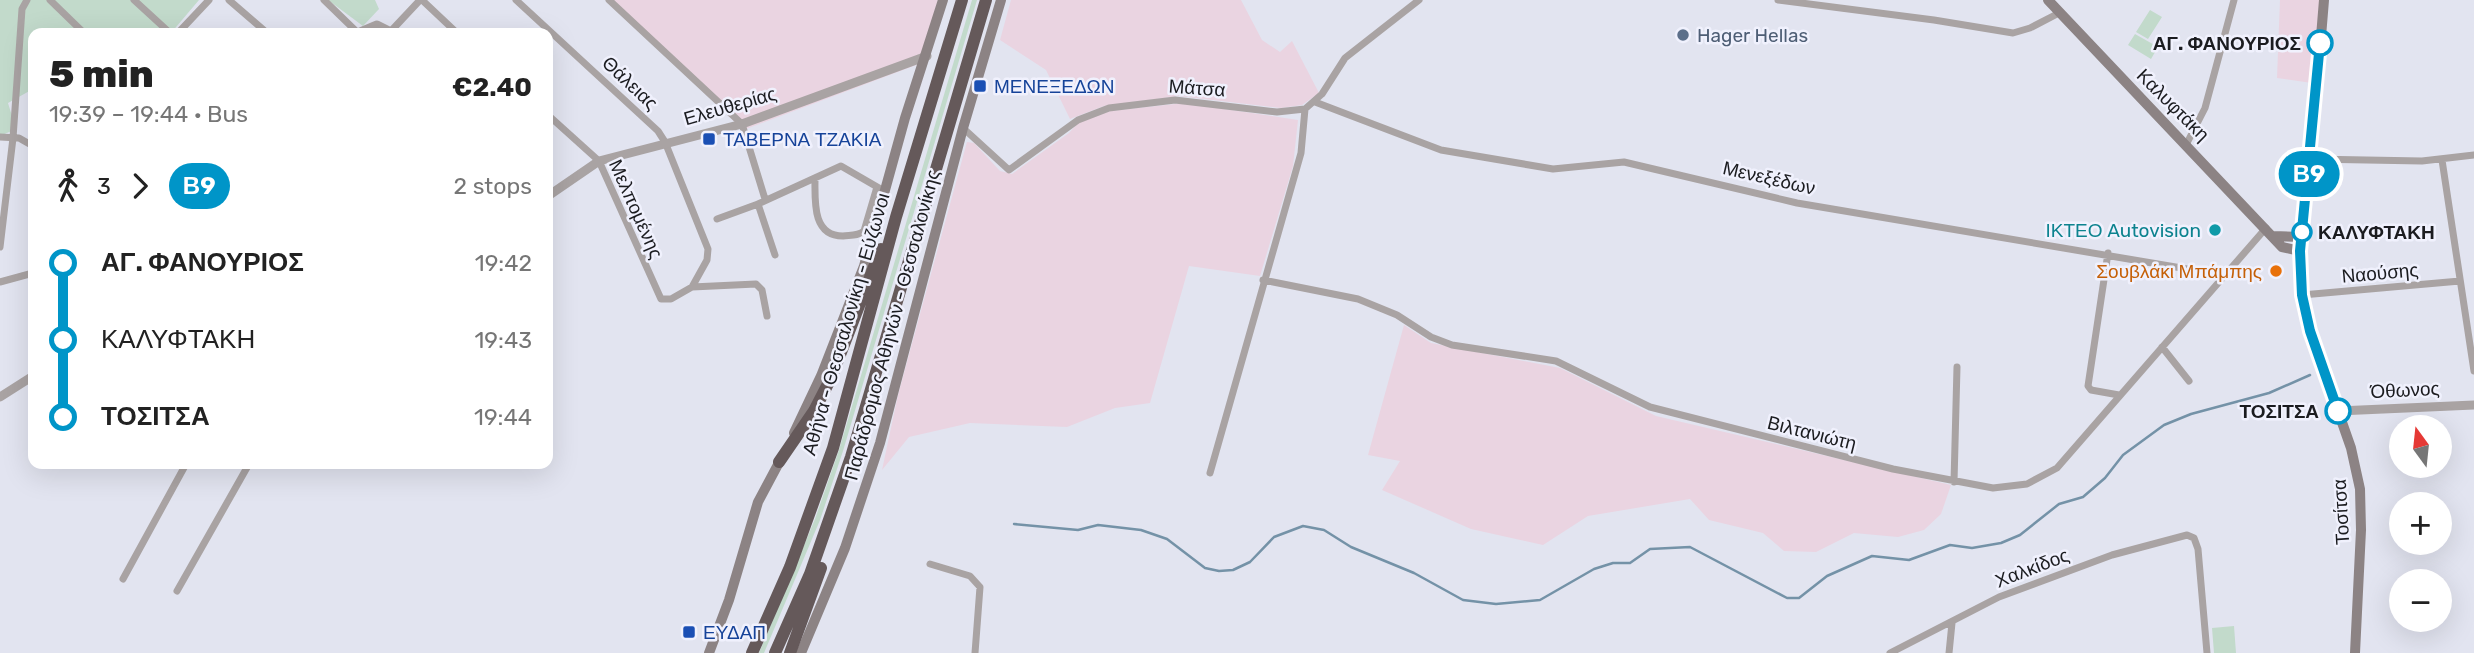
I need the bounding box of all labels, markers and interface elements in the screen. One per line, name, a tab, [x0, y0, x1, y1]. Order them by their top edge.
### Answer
place label: Hager Hellas	[1697, 24, 1808, 47]
marker: Hager Hellas	[1675, 27, 1691, 43]
marker: ΑΓ. ΦΑΝΟΥΡΙΟΣ	[2307, 30, 2333, 56]
place label: ΑΓ. ΦΑΝΟΥΡΙΟΣ	[2153, 32, 2301, 55]
text: 5 min	[49, 51, 154, 97]
street label: Θάλειας	[597, 51, 663, 115]
street label: Καλυφτάκη	[2132, 64, 2214, 146]
text: €2.40	[452, 72, 532, 103]
place label: ΜΕΝΕΞΕΔΩΝ	[994, 75, 1115, 98]
street label: Μάτσα	[1168, 75, 1226, 101]
marker: ΜΕΝΕΞΕΔΩΝ	[972, 78, 988, 94]
street label: Ελευθερίας	[681, 82, 779, 130]
text: 19:39 – 19:44 · Bus	[49, 100, 248, 128]
place label: ΤΑΒΕΡΝΑ ΤΖΑΚΙΑ	[723, 128, 882, 151]
marker: ΤΑΒΕΡΝΑ ΤΖΑΚΙΑ	[701, 131, 717, 147]
line badge: Β9	[2278, 151, 2340, 197]
street label: Μελπομένης	[604, 156, 668, 262]
street label: Μενεξέδων	[1721, 156, 1817, 200]
text: Β9	[2293, 160, 2325, 188]
icon: walk	[49, 167, 87, 205]
icon: forward	[121, 167, 159, 205]
street label: Παράδρομος Αθηνών - Θεσσαλονίκης	[839, 167, 945, 483]
text: 3	[97, 172, 111, 200]
text: Β9	[183, 172, 216, 200]
text: 2 stops	[454, 172, 532, 200]
street label: Αθήνα - Θεσσαλονίκη - Εύζωνοι	[797, 190, 895, 458]
place label: ΙΚΤΕΟ Autovision	[2045, 219, 2201, 242]
place label: ΚΑΛΥΦΤΑΚΗ	[2318, 221, 2435, 244]
marker: ΙΚΤΕΟ Autovision	[2207, 222, 2223, 238]
marker: ΚΑΛΥΦΤΑΚΗ	[2292, 222, 2312, 242]
text: ΑΓ. ΦΑΝΟΥΡΙΟΣ	[101, 247, 304, 278]
text: 19:42	[475, 249, 532, 277]
street label: Ναούσης	[2341, 258, 2419, 288]
place label: Σουβλάκι Μπάμπης	[2096, 260, 2262, 283]
marker: Σουβλάκι Μπάμπης	[2268, 263, 2284, 279]
text: ΚΑΛΥΦΤΑΚΗ	[101, 324, 255, 355]
text: 19:43	[475, 326, 532, 354]
street label: Όθωνος	[2369, 377, 2440, 403]
marker: ΤΟΣΙΤΣΑ	[2325, 398, 2351, 424]
place label: ΤΟΣΙΤΣΑ	[2240, 400, 2319, 423]
text: ΤΟΣΙΤΣΑ	[101, 401, 210, 432]
text: 19:44	[474, 403, 532, 431]
street label: Βιλτανιώτη	[1765, 411, 1859, 455]
north arrow	[2389, 415, 2452, 478]
map controls	[2389, 415, 2452, 632]
street label: Τοσίτσα	[2328, 478, 2354, 546]
button: +	[2389, 492, 2452, 555]
street label: Χαλκίδος	[1992, 543, 2072, 593]
button: −	[2389, 569, 2452, 632]
place label: ΕΥΔΑΠ	[703, 621, 766, 644]
marker: ΕΥΔΑΠ	[681, 624, 697, 640]

